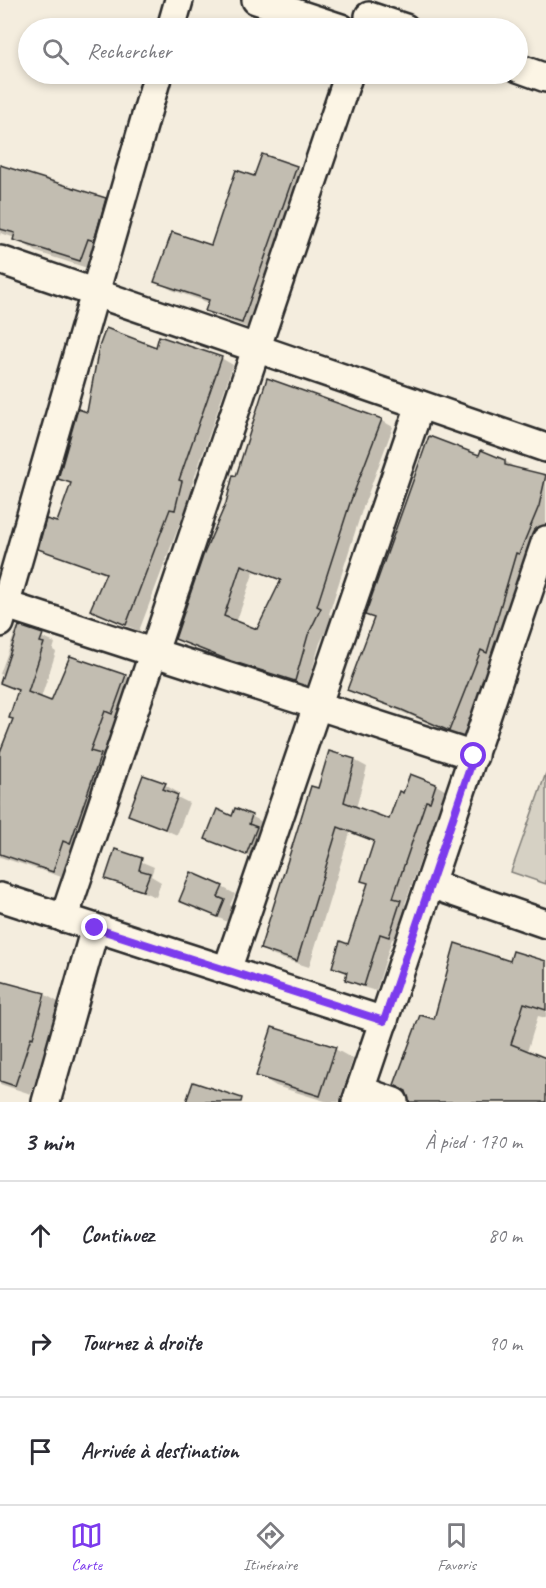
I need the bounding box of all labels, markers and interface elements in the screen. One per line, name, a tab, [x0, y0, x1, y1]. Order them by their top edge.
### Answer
search box	[18, 18, 528, 84]
icon: search	[39, 35, 72, 68]
text: Rechercher	[87, 37, 171, 65]
route start	[460, 742, 486, 768]
route end	[81, 914, 107, 940]
text: 3 min	[24, 1125, 74, 1158]
text: À pied · 170 m	[425, 1129, 522, 1154]
icon: ahead	[24, 1219, 57, 1252]
text: Continuez	[81, 1221, 154, 1249]
text: 80 m	[488, 1223, 522, 1248]
icon: right	[24, 1327, 57, 1360]
text: Tournez à droite	[81, 1329, 201, 1357]
text: 90 m	[488, 1331, 522, 1356]
icon: arrive	[24, 1435, 57, 1468]
text: Arrivée à destination	[81, 1437, 239, 1465]
tab: Carte	[70, 1519, 103, 1575]
tab: Itinéraire	[243, 1519, 297, 1575]
tab: Favoris	[437, 1519, 476, 1575]

